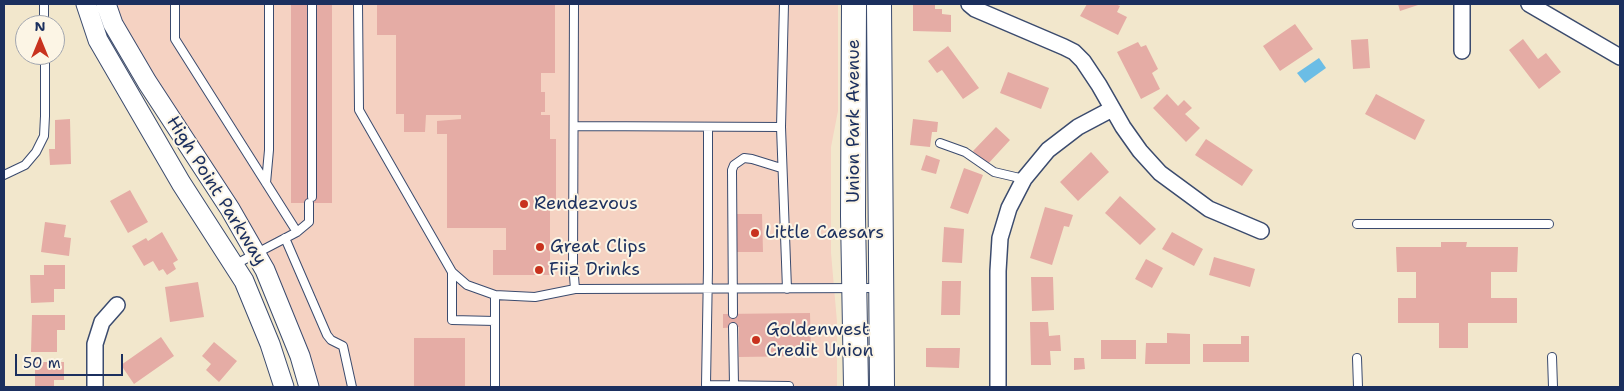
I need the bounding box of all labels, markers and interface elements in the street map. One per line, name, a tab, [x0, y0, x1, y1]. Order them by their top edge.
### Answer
north arrow	[15, 15, 65, 65]
text: N	[34, 17, 46, 35]
street label: Union Park Avenue	[843, 39, 865, 203]
street label: High Point Parkway	[161, 113, 271, 269]
place label: Rendezvous	[534, 193, 638, 215]
marker: Rendezvous	[518, 198, 530, 210]
place label: Little Caesars	[765, 222, 884, 244]
marker: Little Caesars	[749, 227, 761, 239]
place label: Great Clips	[550, 236, 646, 258]
marker: Great Clips	[534, 241, 546, 253]
place label: Fiiz Drinks	[549, 259, 640, 281]
marker: Fiiz Drinks	[533, 264, 545, 276]
place label: Goldenwest Credit Union	[766, 319, 874, 362]
marker: Goldenwest Credit Union	[750, 334, 762, 346]
scale bar	[18, 344, 125, 376]
text: 50 m	[23, 353, 61, 373]

